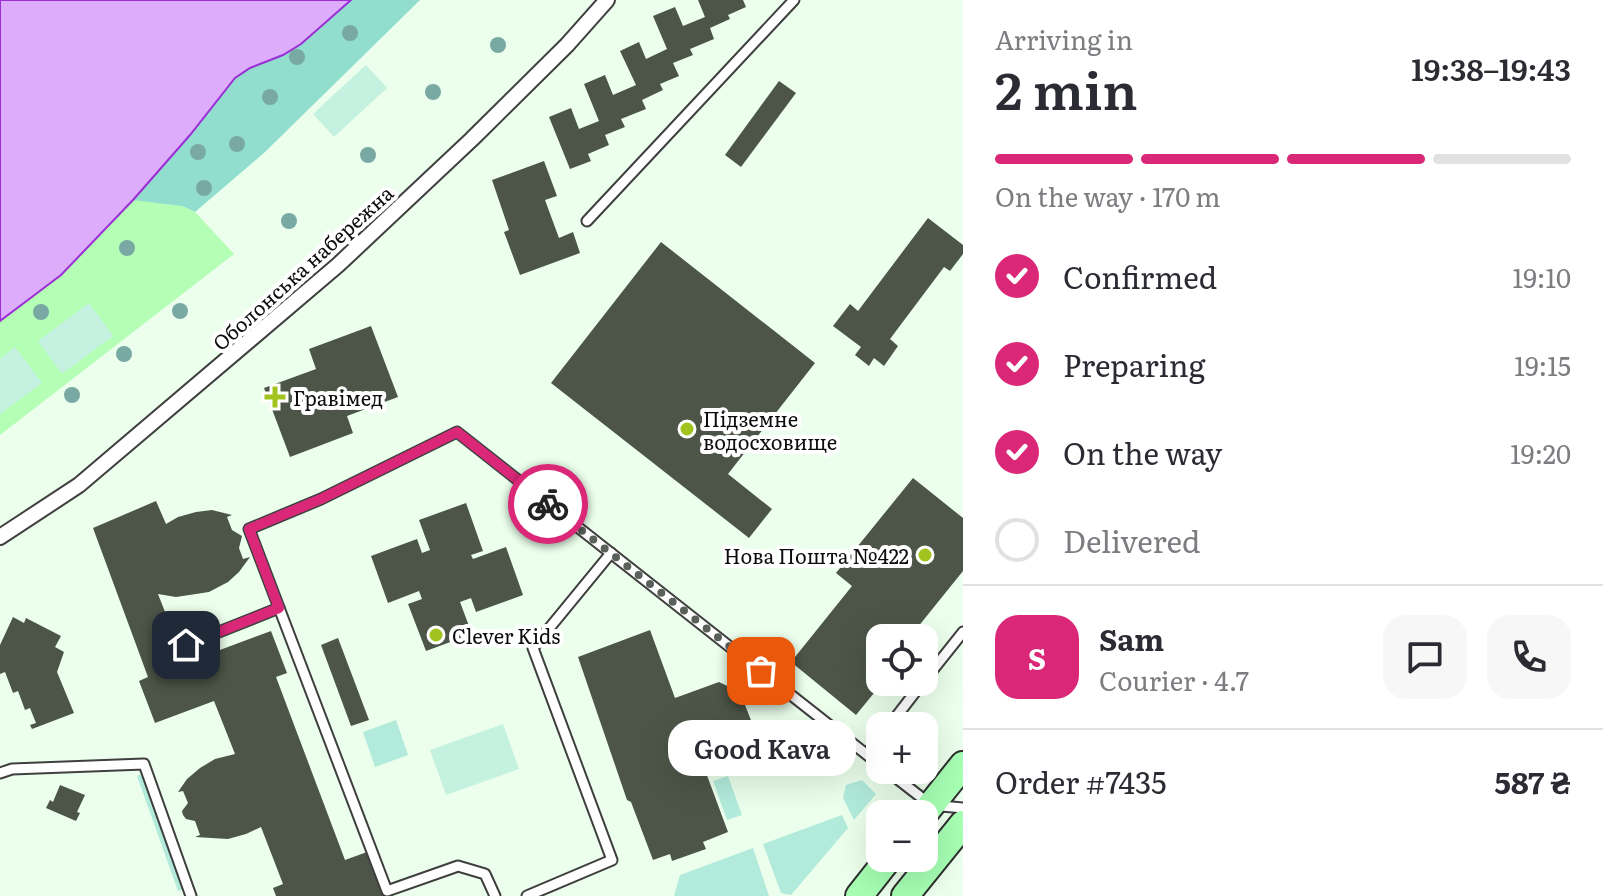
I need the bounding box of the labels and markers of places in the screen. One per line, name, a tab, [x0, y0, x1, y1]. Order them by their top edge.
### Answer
place label: Гравімед	[293, 382, 383, 412]
marker: Гравімед	[264, 386, 286, 408]
place label: Підземне водосховище	[703, 403, 837, 456]
marker: Підземне водосховище	[678, 420, 696, 438]
place label: Нова Пошта №422	[724, 540, 909, 570]
marker: Нова Пошта №422	[916, 546, 934, 564]
pin	[152, 611, 220, 679]
place label: Clever Kids	[452, 620, 560, 650]
marker: Clever Kids	[427, 626, 445, 644]
pin	[727, 637, 795, 705]
callout: Good Kava	[667, 719, 855, 775]

